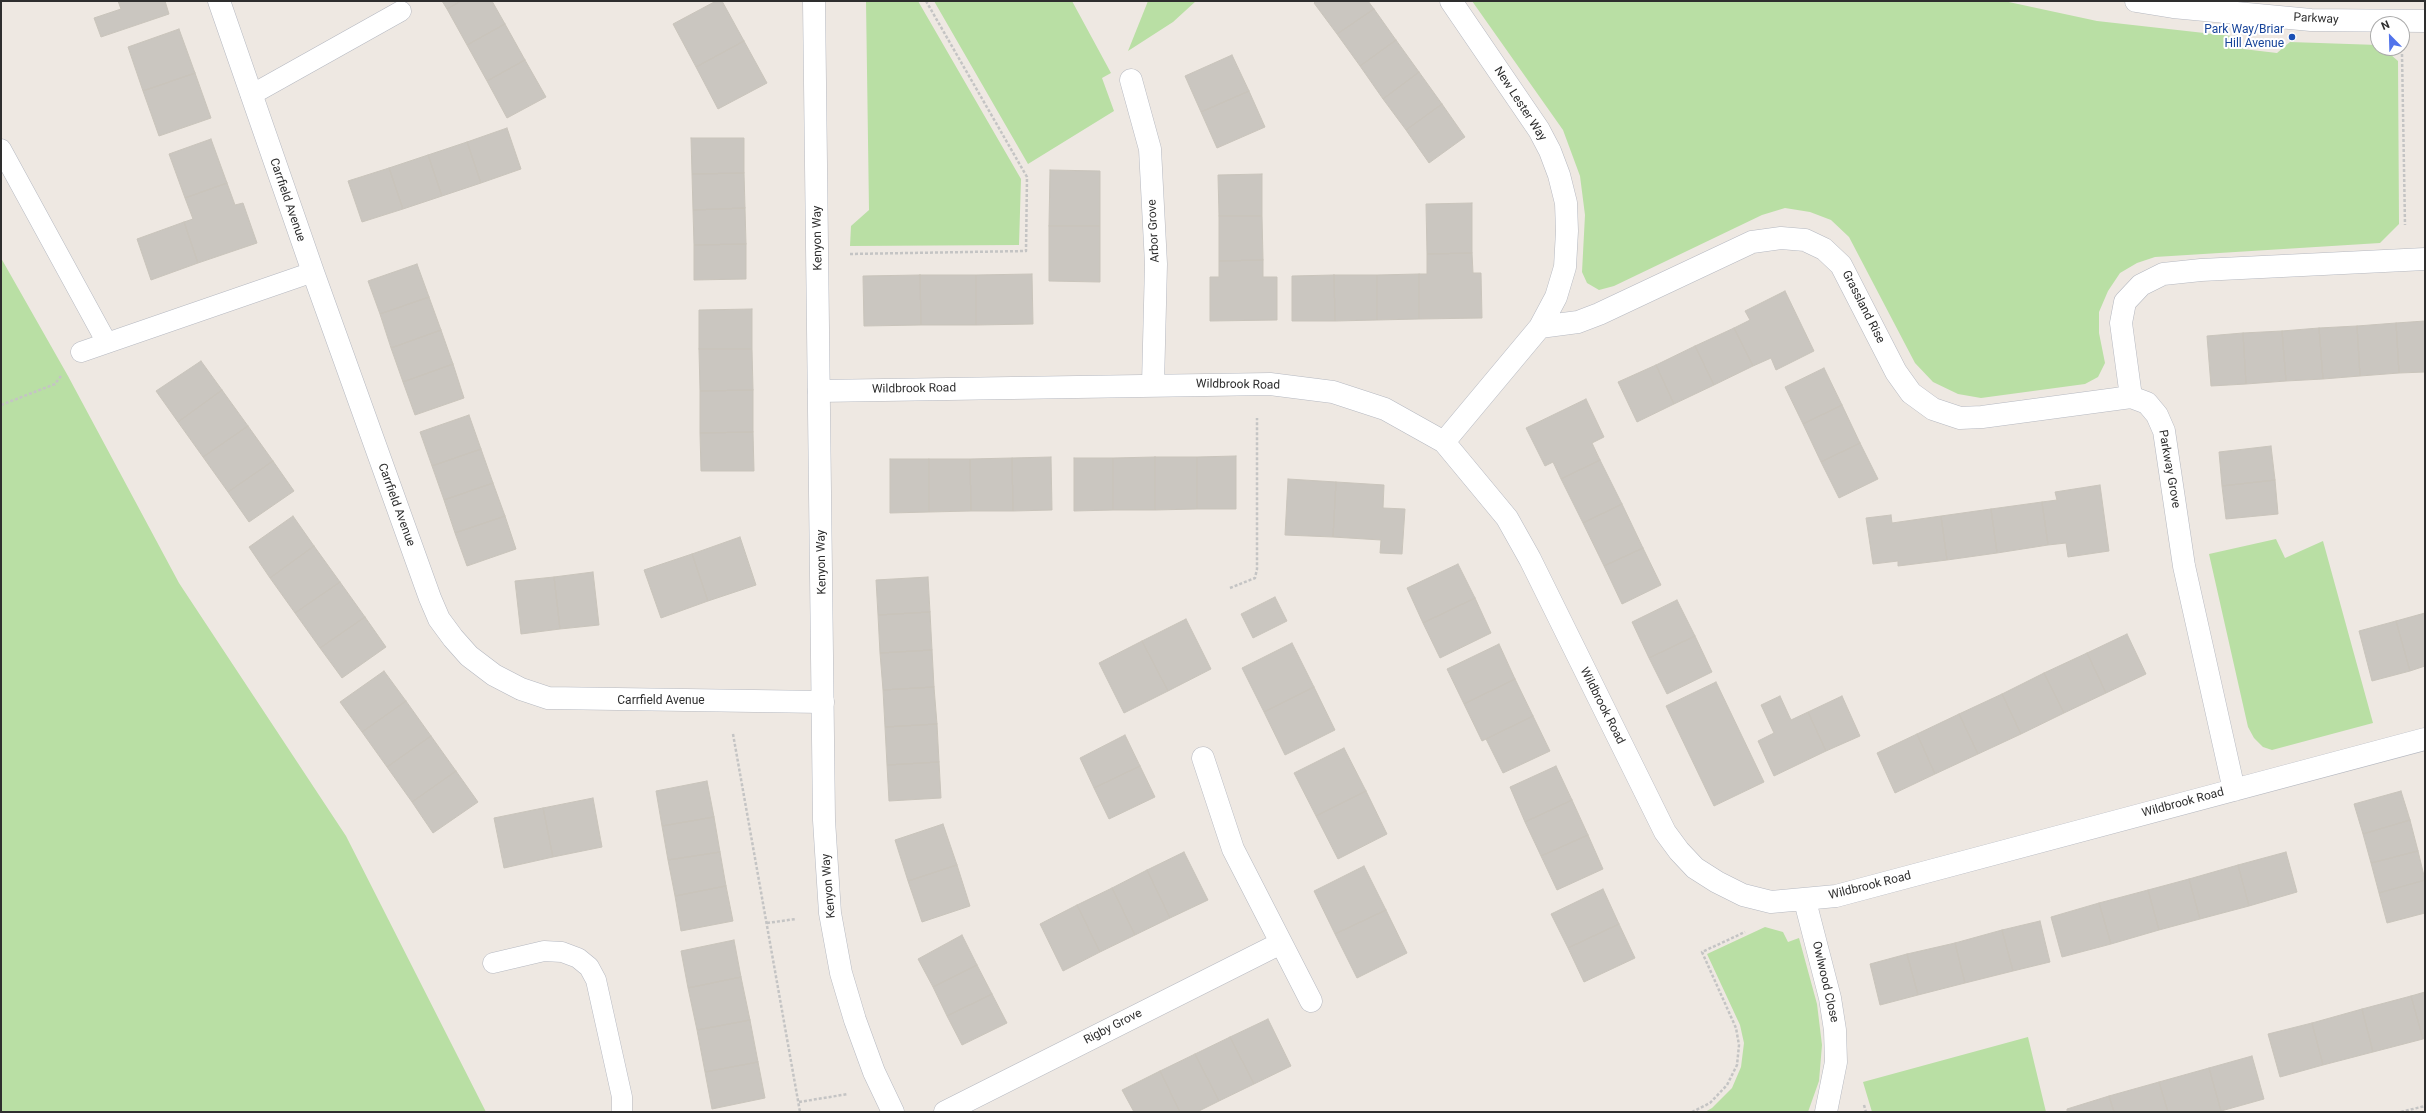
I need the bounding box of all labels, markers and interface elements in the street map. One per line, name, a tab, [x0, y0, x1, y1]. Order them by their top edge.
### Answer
street label: Parkway	[2293, 11, 2339, 27]
north arrow	[2370, 16, 2410, 56]
text: N	[2379, 18, 2392, 33]
place label: Park Way/Briar Hill Avenue	[2204, 23, 2284, 51]
marker: Park Way/Briar Hill Avenue	[2287, 32, 2297, 42]
street label: New Lester Way	[1491, 64, 1549, 144]
street label: Carrfield Avenue	[266, 156, 308, 244]
street label: Arbor Grove	[1145, 199, 1163, 263]
street label: Kenyon Way	[810, 205, 826, 271]
street label: Grassland Rise	[1839, 268, 1887, 346]
street label: Wildbrook Road	[1196, 377, 1280, 393]
street label: Wildbrook Road	[872, 381, 956, 397]
street label: Parkway Grove	[2155, 429, 2183, 509]
street label: Carrfield Avenue	[374, 461, 418, 549]
street label: Kenyon Way	[814, 529, 830, 595]
street label: Wildbrook Road	[1576, 665, 1628, 747]
street label: Carrfield Avenue	[617, 694, 705, 708]
street label: Wildbrook Road	[2140, 785, 2226, 821]
street label: Kenyon Way	[819, 853, 839, 919]
street label: Wildbrook Road	[1827, 869, 1913, 903]
street label: Owlwood Close	[1809, 940, 1841, 1024]
street label: Rigby Grove	[1082, 1006, 1144, 1048]

